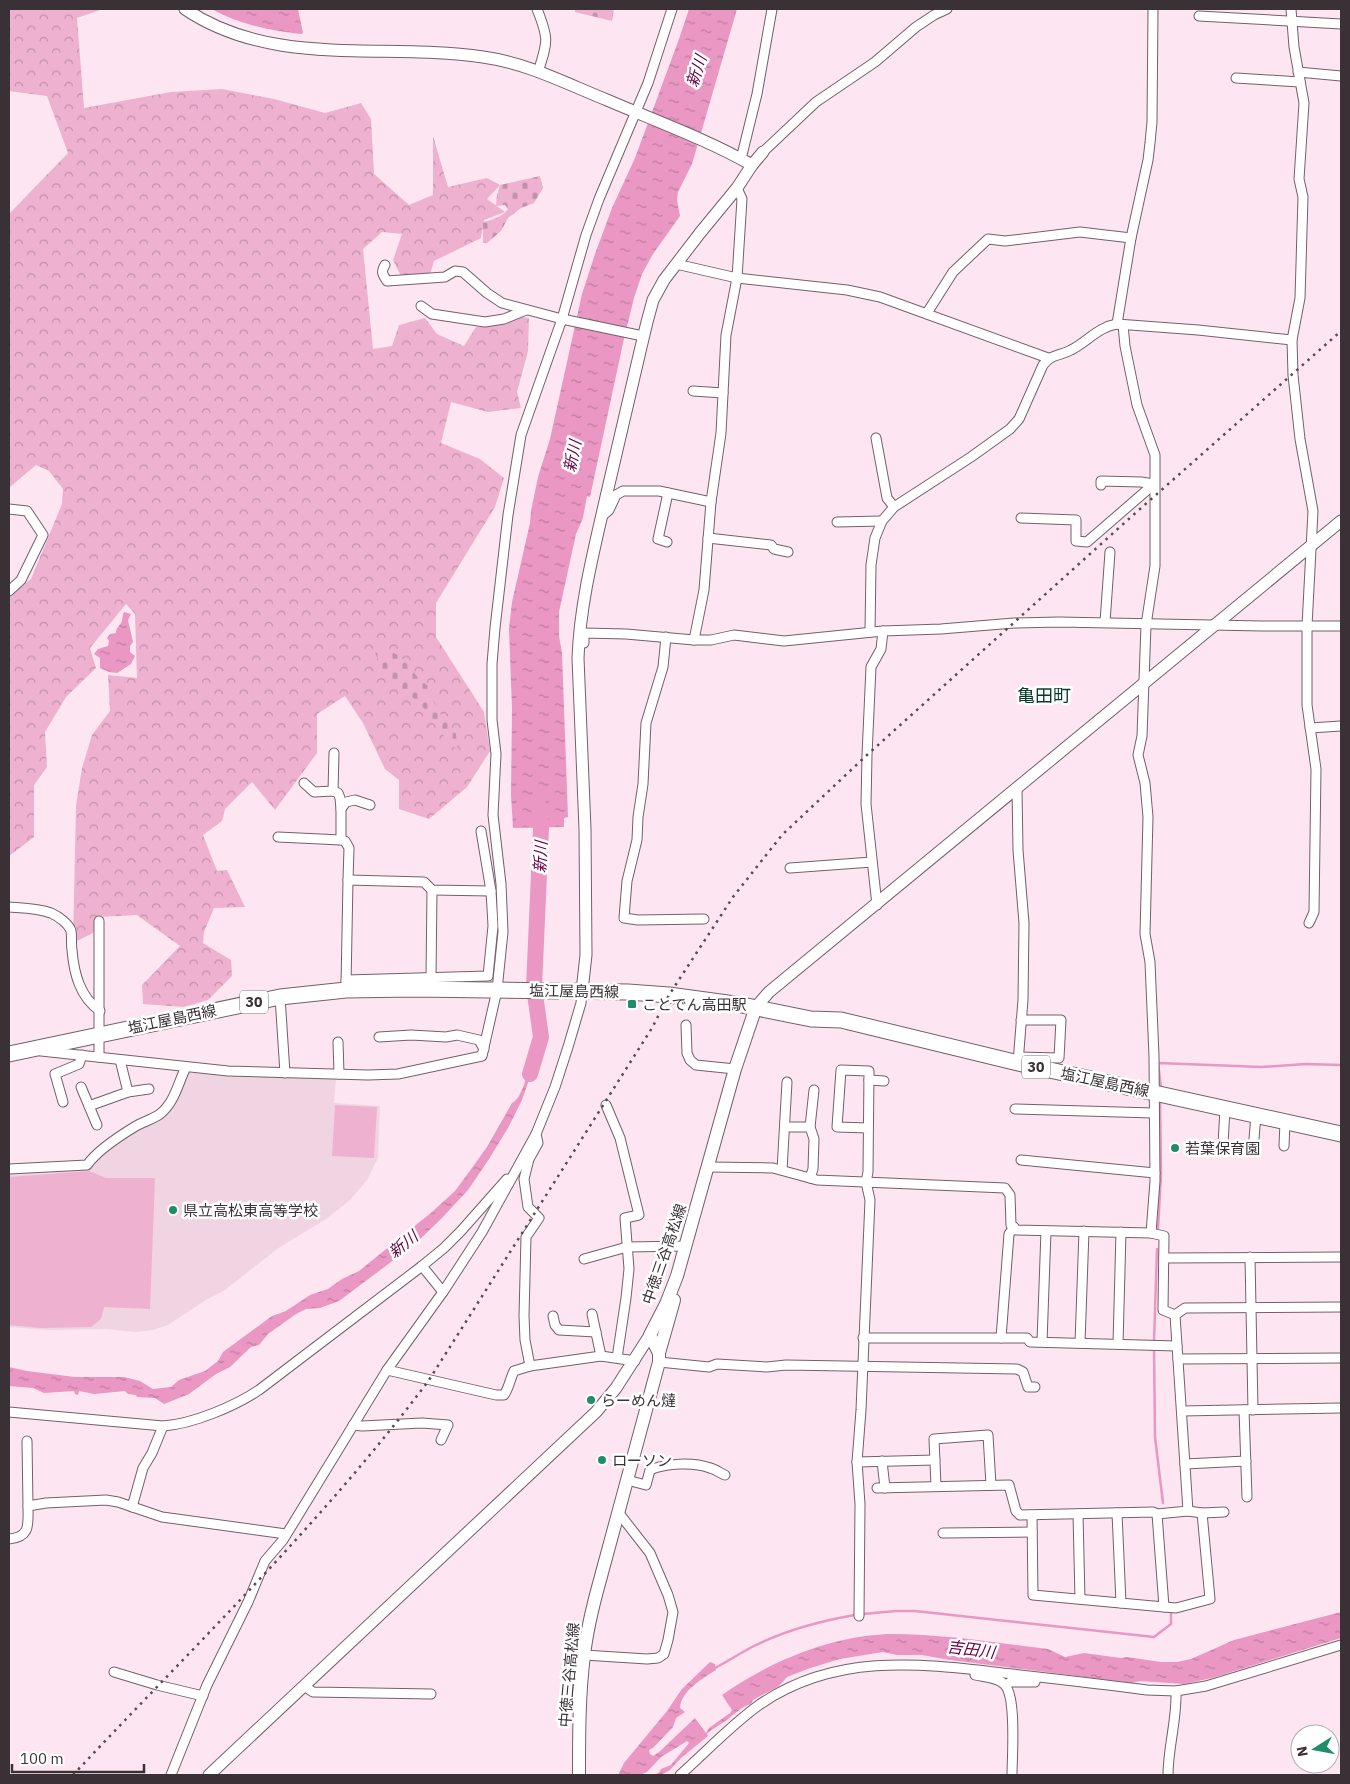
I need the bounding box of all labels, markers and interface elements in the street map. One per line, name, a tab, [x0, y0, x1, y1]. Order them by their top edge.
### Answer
water label: 新川	[682, 51, 711, 89]
water label: 新川	[559, 436, 585, 474]
district label: 亀田町	[1017, 684, 1071, 707]
water label: 新川	[529, 839, 551, 874]
street label: 塩江屋島西線	[529, 981, 619, 1001]
road number: 30	[240, 990, 268, 1014]
place label: ことでん高田駅	[642, 995, 747, 1014]
marker: ことでん高田駅	[626, 998, 638, 1010]
street label: 塩江屋島西線	[126, 1000, 218, 1038]
road number: 30	[1022, 1056, 1050, 1078]
street label: 塩江屋島西線	[1059, 1063, 1151, 1101]
place label: 若葉保育園	[1185, 1139, 1260, 1158]
marker: 若葉保育園	[1169, 1142, 1181, 1154]
place label: 県立高松東高等学校	[183, 1201, 318, 1220]
street label: 中徳三谷高松線	[638, 1201, 690, 1307]
marker: 県立高松東高等学校	[167, 1204, 179, 1216]
water label: 新川	[384, 1225, 423, 1262]
place label: らーめん燵	[601, 1391, 676, 1410]
marker: らーめん燵	[585, 1394, 597, 1406]
place label: ローソン	[612, 1451, 672, 1470]
marker: ローソン	[596, 1454, 608, 1466]
street label: 中徳三谷高松線	[555, 1622, 583, 1728]
water label: 吉田川	[946, 1636, 998, 1662]
north arrow	[1290, 1724, 1340, 1774]
scale bar	[12, 1742, 145, 1774]
text: N	[1292, 1745, 1312, 1758]
text: 100 m	[20, 1749, 64, 1768]

